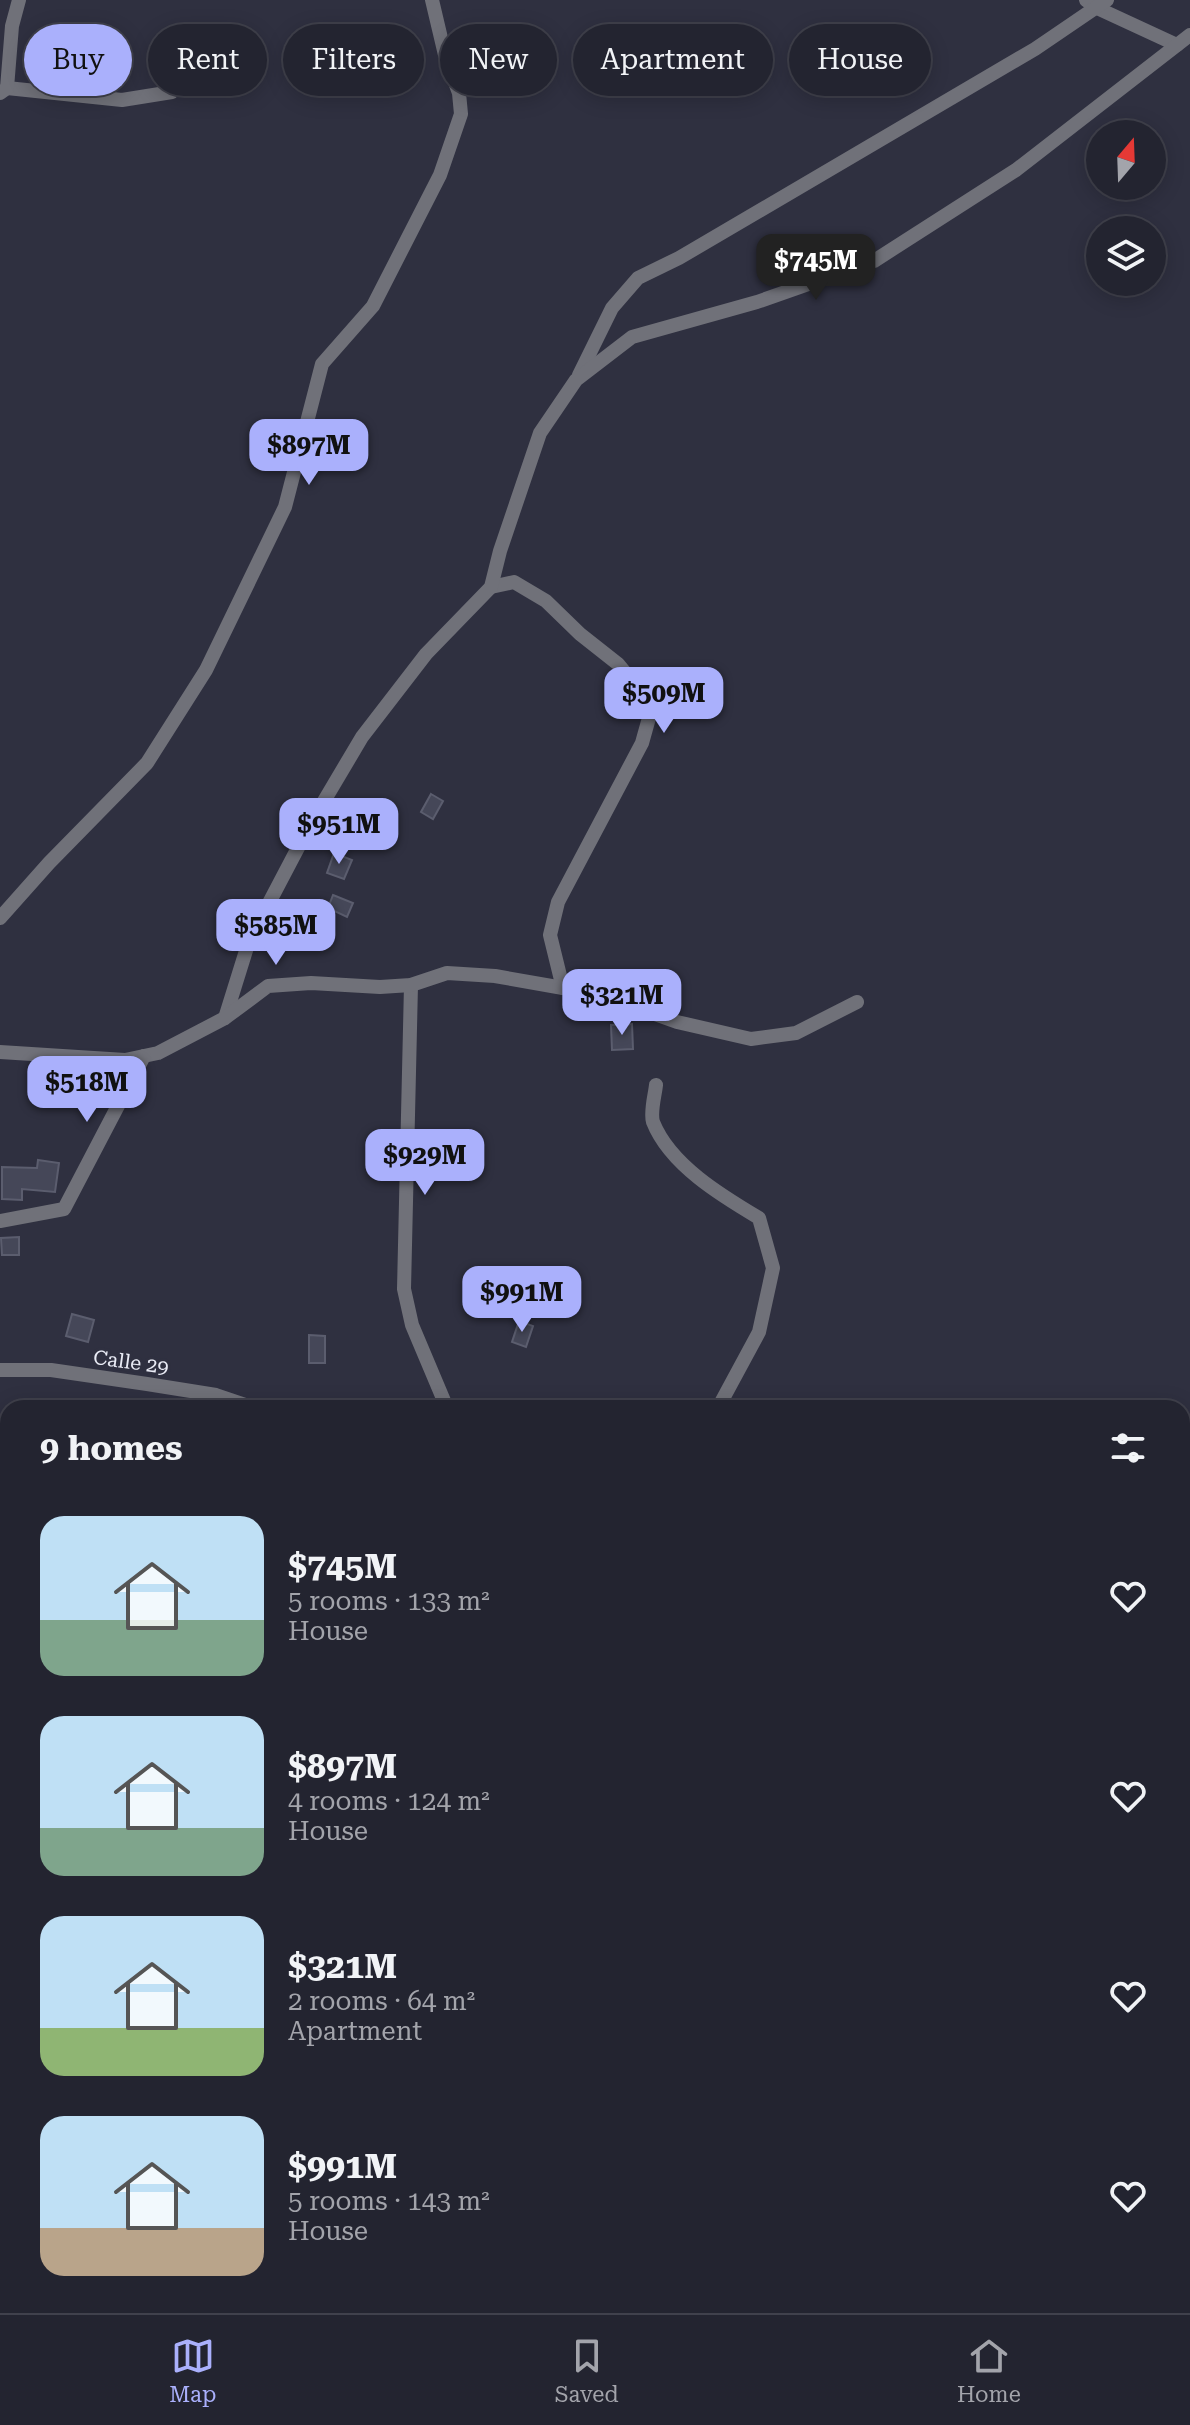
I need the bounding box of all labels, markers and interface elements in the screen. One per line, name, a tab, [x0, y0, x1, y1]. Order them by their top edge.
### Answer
chip: Buy	[24, 24, 132, 96]
chip: Rent	[148, 24, 267, 96]
chip: Filters	[283, 24, 424, 96]
chip: New	[440, 24, 557, 96]
chip: Apartment	[573, 24, 773, 96]
chip: House	[789, 24, 931, 96]
north arrow	[1086, 120, 1166, 200]
map controls	[1086, 120, 1166, 296]
button: layers	[1086, 216, 1166, 296]
pin: $745M	[760, 234, 872, 302]
text: $745M	[774, 245, 858, 275]
pin: $897M	[253, 419, 365, 487]
text: $897M	[267, 430, 351, 460]
pin: $509M	[608, 667, 720, 735]
text: $509M	[622, 678, 706, 708]
pin: $951M	[283, 798, 395, 866]
text: $951M	[297, 809, 381, 839]
pin: $585M	[220, 899, 332, 967]
text: $585M	[234, 910, 318, 940]
pin: $321M	[566, 969, 678, 1037]
text: $321M	[580, 980, 664, 1010]
pin: $518M	[31, 1056, 143, 1124]
text: $518M	[45, 1067, 129, 1097]
pin: $929M	[369, 1129, 481, 1197]
text: $929M	[383, 1140, 467, 1170]
pin: $991M	[466, 1266, 578, 1334]
text: $991M	[480, 1277, 564, 1307]
street label: Calle 29	[92, 1345, 170, 1379]
icon: filters	[1106, 1426, 1150, 1470]
text: 9 homes	[40, 1428, 183, 1468]
text: $745M	[288, 1546, 397, 1586]
icon: home	[104, 1548, 200, 1644]
icon: heart	[1106, 1574, 1150, 1618]
text: 5 rooms · 133 m²	[288, 1586, 490, 1616]
text: House	[288, 1616, 368, 1646]
text: $897M	[288, 1746, 397, 1786]
icon: home	[104, 1748, 200, 1844]
icon: heart	[1106, 1774, 1150, 1818]
text: 4 rooms · 124 m²	[288, 1786, 490, 1816]
text: House	[288, 1816, 368, 1846]
text: $321M	[288, 1946, 397, 1986]
icon: home	[104, 1948, 200, 2044]
icon: heart	[1106, 1974, 1150, 2018]
text: 2 rooms · 64 m²	[288, 1986, 475, 2016]
text: Apartment	[288, 2016, 422, 2046]
text: $991M	[288, 2146, 397, 2186]
icon: home	[104, 2148, 200, 2244]
icon: heart	[1106, 2174, 1150, 2218]
text: 5 rooms · 143 m²	[288, 2186, 490, 2216]
text: House	[288, 2216, 368, 2246]
tab: Map	[169, 2334, 216, 2407]
tab: Saved	[555, 2334, 619, 2407]
tab: Home	[957, 2334, 1021, 2407]

